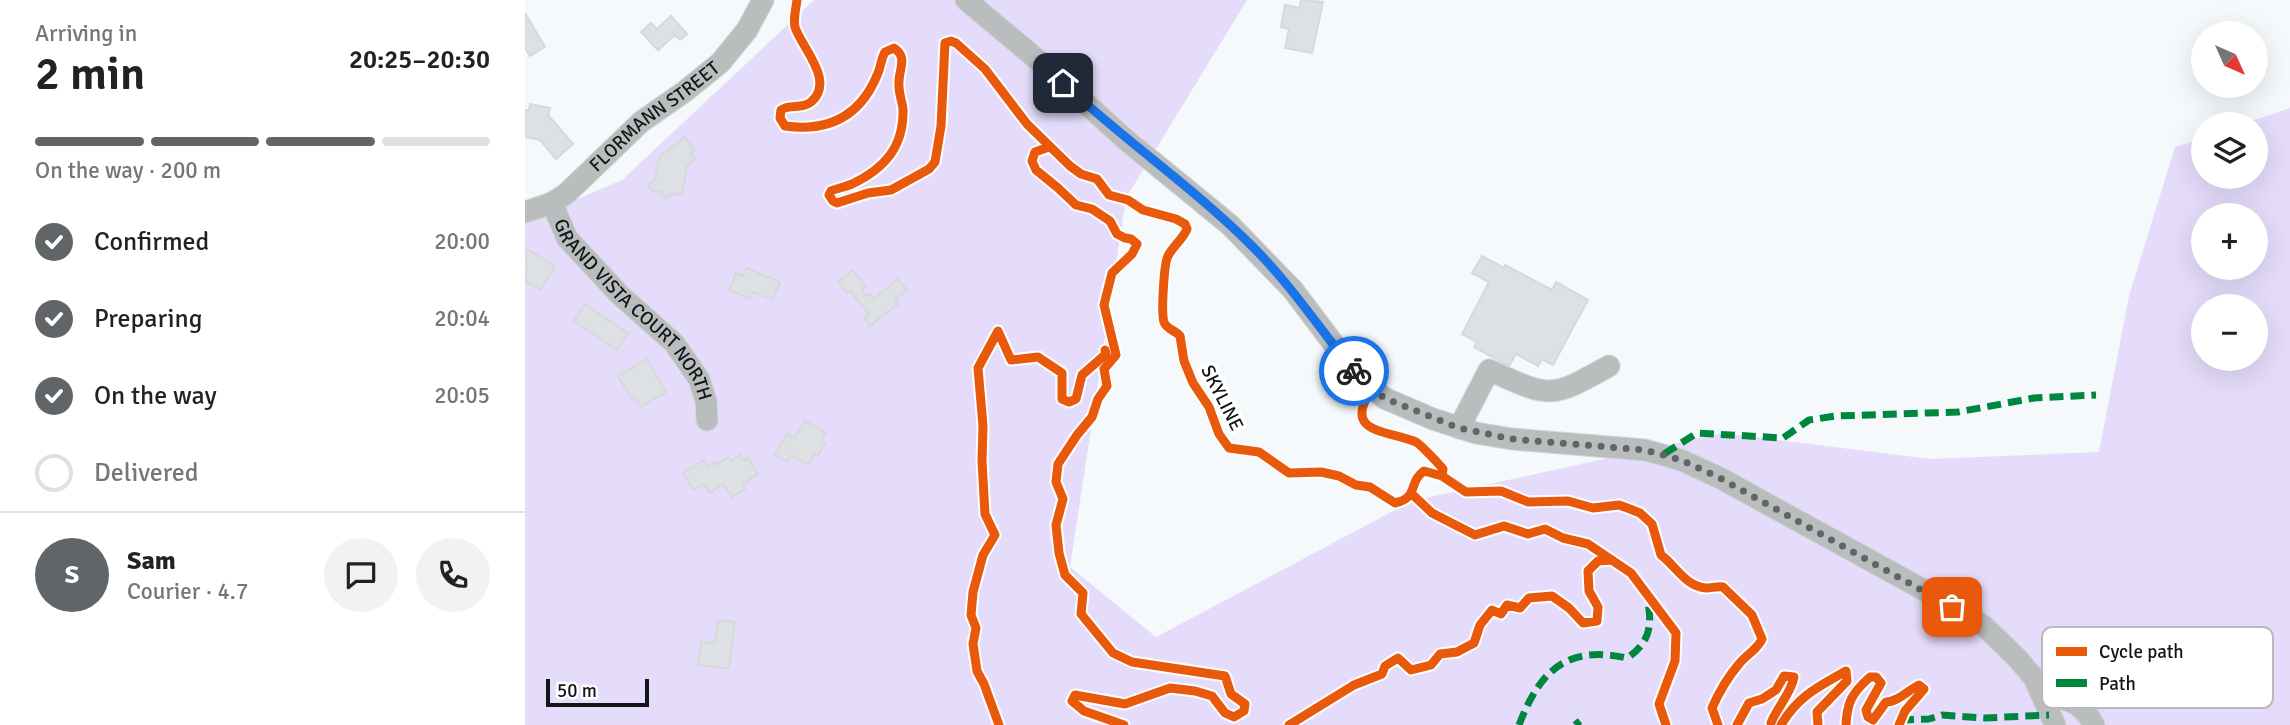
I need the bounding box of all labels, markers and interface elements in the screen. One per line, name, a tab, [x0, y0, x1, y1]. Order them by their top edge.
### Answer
text: Arriving in	[35, 19, 137, 48]
north arrow	[2191, 21, 2268, 98]
map controls	[2191, 21, 2268, 371]
text: 20:25–20:30	[349, 44, 490, 76]
text: 2 min	[35, 46, 145, 102]
pin	[1033, 53, 1093, 113]
street label: FLORMANN STREET	[584, 56, 725, 177]
icon: home	[1044, 64, 1082, 102]
button: layers	[2191, 112, 2268, 189]
text: On the way · 200 m	[35, 156, 221, 185]
button: +	[2191, 203, 2268, 280]
street label: GRAND VISTA COURT NORTH	[548, 215, 717, 403]
icon: check	[35, 223, 73, 261]
text: Confirmed	[94, 226, 209, 258]
text: 20:00	[434, 227, 490, 256]
button: −	[2191, 294, 2268, 371]
icon: check	[35, 300, 73, 338]
text: Preparing	[94, 303, 202, 335]
text: 20:04	[434, 304, 490, 333]
courier	[1319, 336, 1389, 406]
icon: bike	[1335, 352, 1373, 390]
street label: SKYLINE	[1195, 361, 1249, 435]
icon: check	[35, 377, 73, 415]
text: On the way	[94, 380, 217, 412]
text: 20:05	[434, 381, 490, 410]
text: Delivered	[94, 457, 199, 489]
button: chat	[324, 538, 398, 612]
button: phone	[416, 538, 490, 612]
text: Sam	[127, 545, 176, 577]
text: S	[65, 559, 79, 591]
text: Courier · 4.7	[127, 577, 248, 606]
pin	[1922, 577, 1982, 637]
icon: bag	[1933, 588, 1971, 626]
legend	[2042, 627, 2273, 708]
text: Cycle path	[2099, 640, 2184, 664]
text: Path	[2099, 672, 2136, 696]
scale bar	[546, 676, 649, 708]
text: 50 m	[557, 679, 597, 703]

